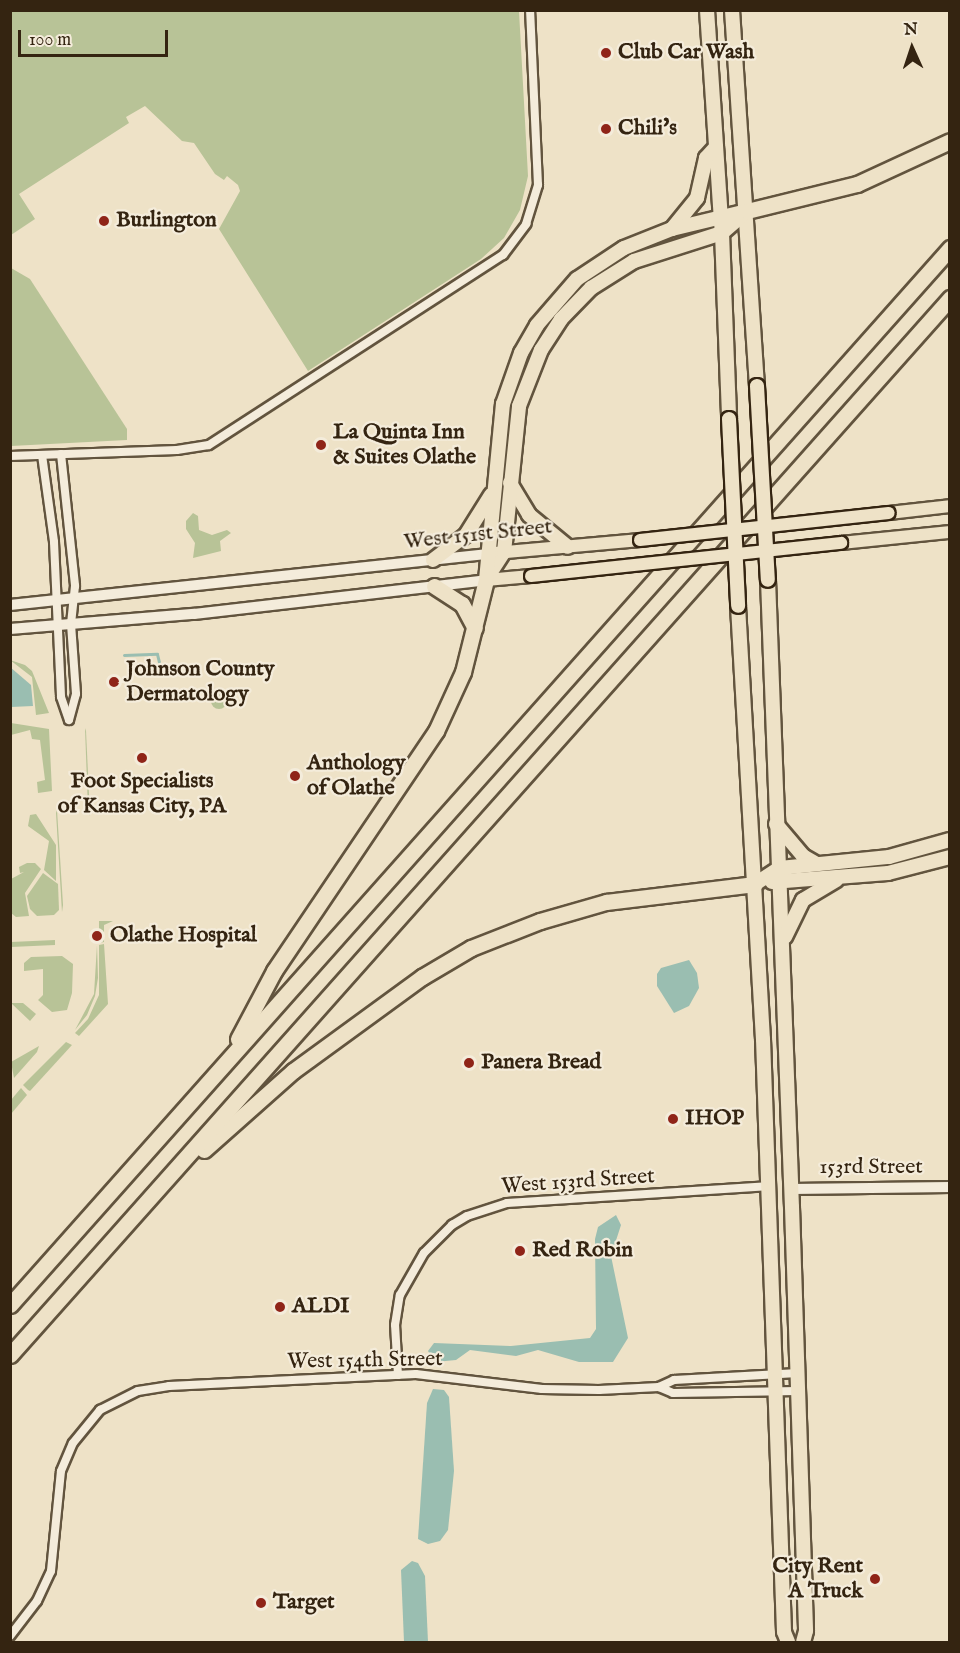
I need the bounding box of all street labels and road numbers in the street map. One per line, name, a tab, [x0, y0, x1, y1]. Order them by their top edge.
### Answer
street label: West 151st Street	[402, 514, 554, 556]
street label: 153rd Street	[819, 1155, 923, 1181]
street label: West 153rd Street	[500, 1163, 656, 1201]
street label: West 154th Street	[287, 1346, 443, 1376]

